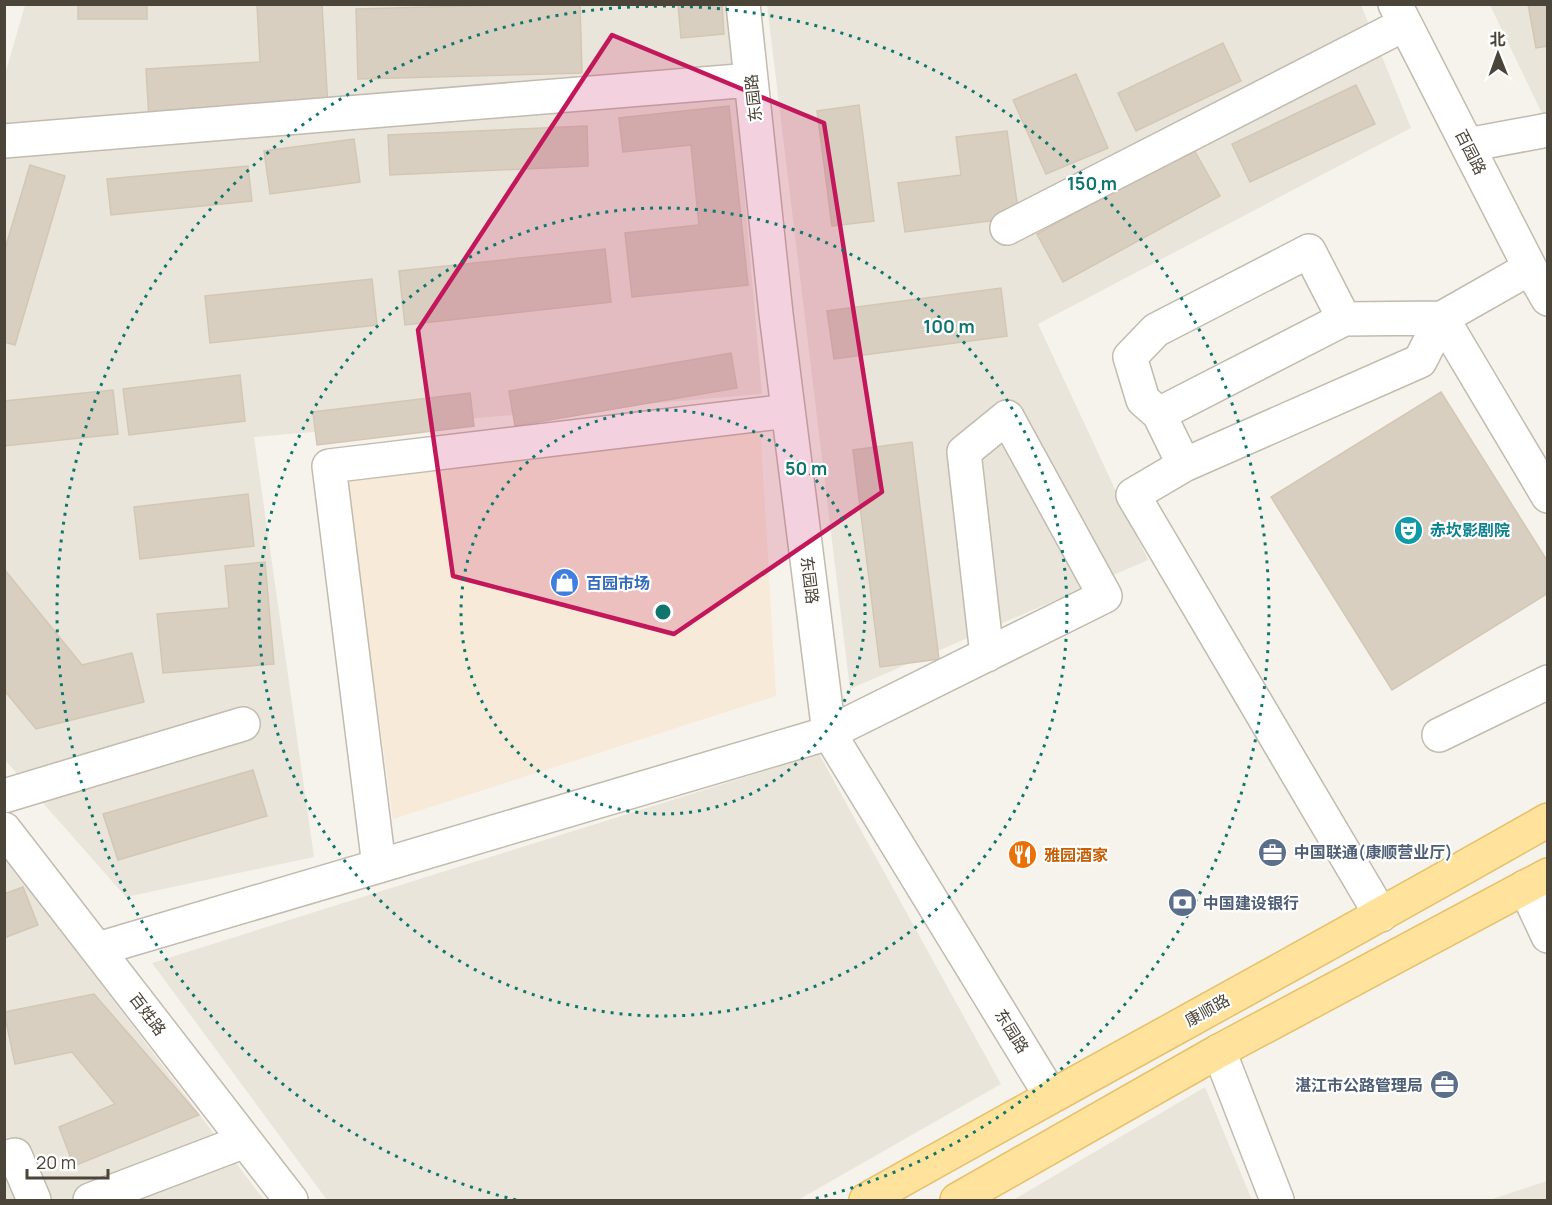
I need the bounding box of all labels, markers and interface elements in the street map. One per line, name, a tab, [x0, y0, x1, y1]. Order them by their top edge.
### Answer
north arrow	[1468, 24, 1528, 84]
text: 北	[1490, 28, 1506, 50]
street label: 东园路	[740, 73, 766, 123]
street label: 百园路	[1450, 126, 1492, 178]
text: 150 m	[1067, 171, 1117, 195]
text: 100 m	[923, 314, 975, 338]
text: 50 m	[785, 456, 827, 480]
theatre icon: 赤坎影剧院	[1393, 514, 1425, 546]
place label: 赤坎影剧院	[1430, 519, 1510, 541]
street label: 东园路	[796, 555, 824, 605]
shop icon: 百园市场	[549, 567, 581, 599]
place label: 百园市场	[586, 572, 650, 594]
centre of rings	[653, 602, 673, 622]
office icon: 中国联通(康顺营业厅)	[1257, 836, 1289, 868]
restaurant icon: 雅园酒家	[1007, 839, 1039, 871]
place label: 中国联通(康顺营业厅)	[1294, 841, 1453, 863]
place label: 雅园酒家	[1044, 844, 1108, 866]
bank icon: 中国建设银行	[1166, 887, 1198, 919]
place label: 中国建设银行	[1203, 892, 1299, 914]
street label: 百姓路	[125, 988, 171, 1040]
street label: 康顺路	[1181, 989, 1233, 1031]
street label: 东园路	[990, 1005, 1034, 1057]
office icon: 湛江市公路管理局	[1428, 1069, 1460, 1101]
place label: 湛江市公路管理局	[1295, 1074, 1423, 1096]
scale bar	[27, 1142, 108, 1180]
text: 20 m	[36, 1150, 76, 1174]

